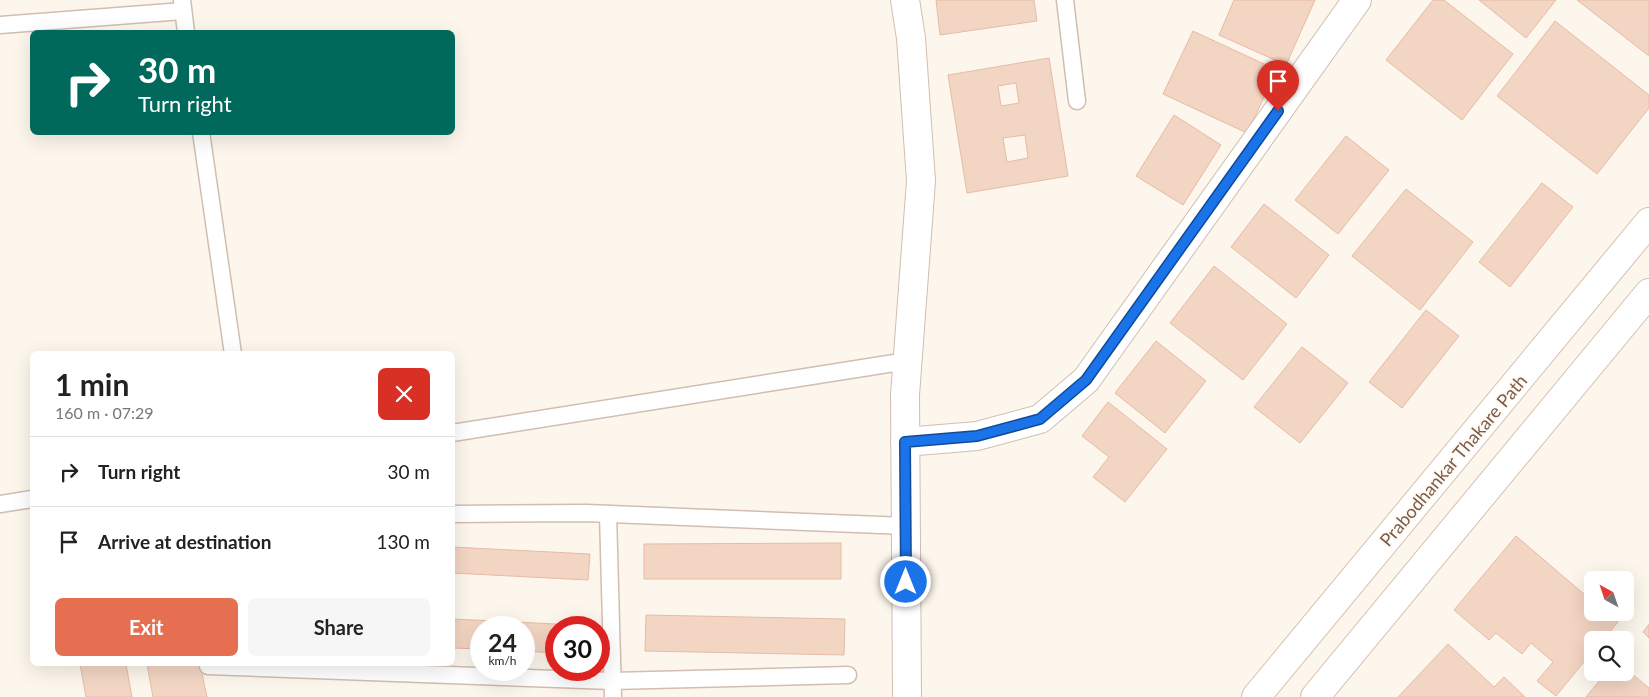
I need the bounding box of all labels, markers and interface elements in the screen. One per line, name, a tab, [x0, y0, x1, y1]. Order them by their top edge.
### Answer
text: 30 m	[138, 48, 216, 90]
icon: right	[55, 50, 120, 115]
pin	[1257, 60, 1299, 111]
icon: arrive	[1264, 67, 1292, 95]
text: Turn right	[138, 90, 232, 117]
text: 1 min	[55, 366, 129, 402]
button: close	[378, 368, 430, 420]
street label: Prabodhankar Thakare Path	[1375, 370, 1531, 550]
text: 160 m · 07:29	[55, 403, 154, 422]
icon: right	[55, 458, 83, 486]
text: Turn right	[98, 460, 180, 483]
text: 30 m	[387, 460, 430, 483]
icon: arrive	[55, 528, 83, 556]
text: Arrive at destination	[98, 530, 271, 553]
text: 130 m	[376, 530, 430, 553]
position arrow	[879, 555, 931, 607]
north arrow	[1584, 571, 1634, 621]
map controls	[1584, 571, 1634, 681]
button: Exit	[55, 598, 238, 656]
button: Share	[248, 598, 430, 656]
speed limit sign: 30	[545, 616, 610, 681]
text: 24	[488, 627, 517, 657]
button: search	[1584, 631, 1634, 681]
text: km/h	[488, 653, 517, 668]

